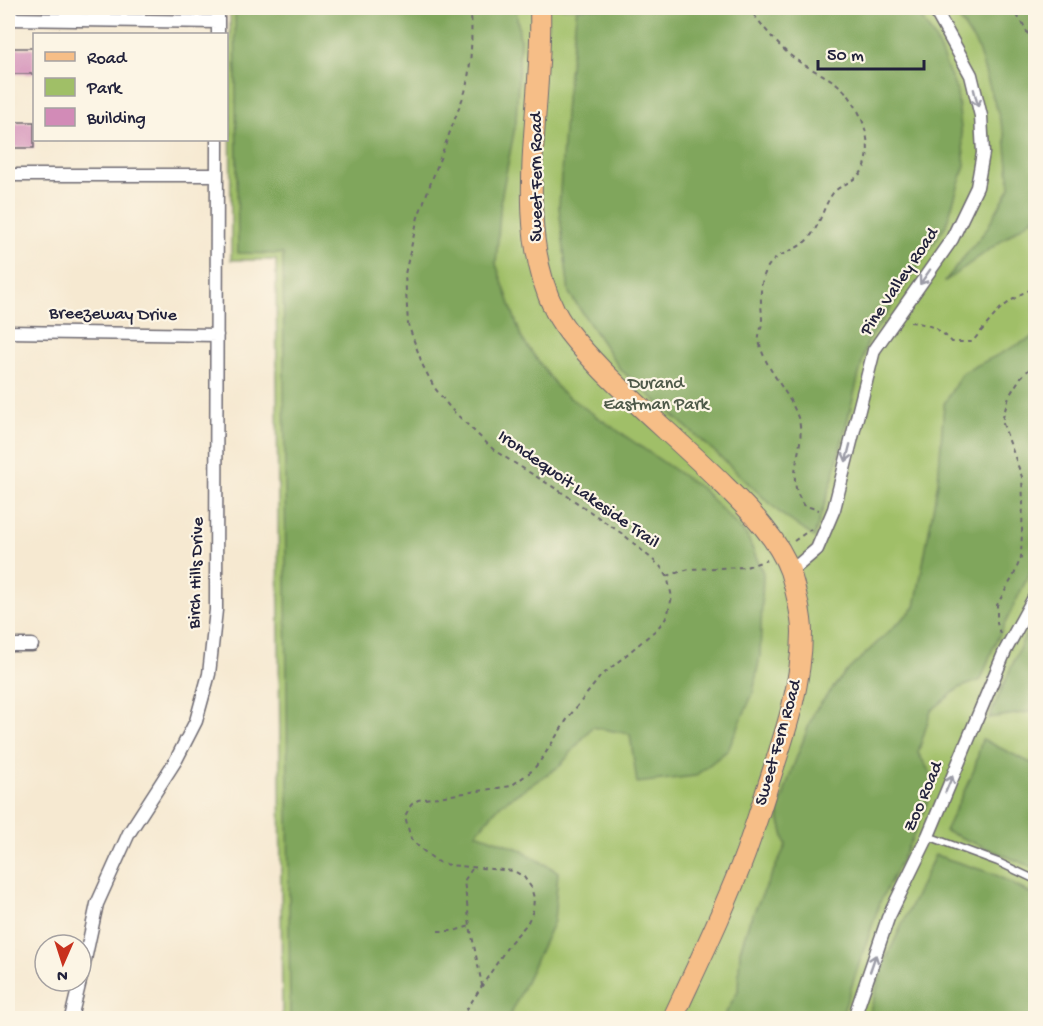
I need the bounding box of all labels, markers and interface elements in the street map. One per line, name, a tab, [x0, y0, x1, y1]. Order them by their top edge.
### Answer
legend	[33, 33, 228, 141]
scale bar	[818, 33, 924, 71]
text: 50 m	[827, 46, 864, 67]
text: Road	[87, 49, 128, 70]
text: Park	[86, 79, 123, 100]
one-way arrow	[971, 88, 983, 107]
text: Building	[86, 109, 146, 130]
street label: Sweet Fern Road	[527, 111, 548, 242]
street label: Pine Valley Road	[856, 223, 945, 341]
one-way arrow	[919, 269, 931, 285]
street label: Breezeway Drive	[48, 303, 178, 327]
park label: Durand Eastman Park	[603, 374, 711, 416]
street label: Irondequoit Lakeside Trail	[493, 426, 663, 554]
one-way arrow	[842, 443, 853, 462]
street label: Birch Hills Drive	[185, 516, 209, 630]
street label: Sweet Fern Road	[751, 676, 807, 808]
street label: Zoo Road	[900, 758, 949, 835]
one-way arrow	[944, 775, 955, 794]
north arrow	[33, 933, 93, 993]
one-way arrow	[869, 954, 880, 973]
text: N	[56, 965, 68, 984]

